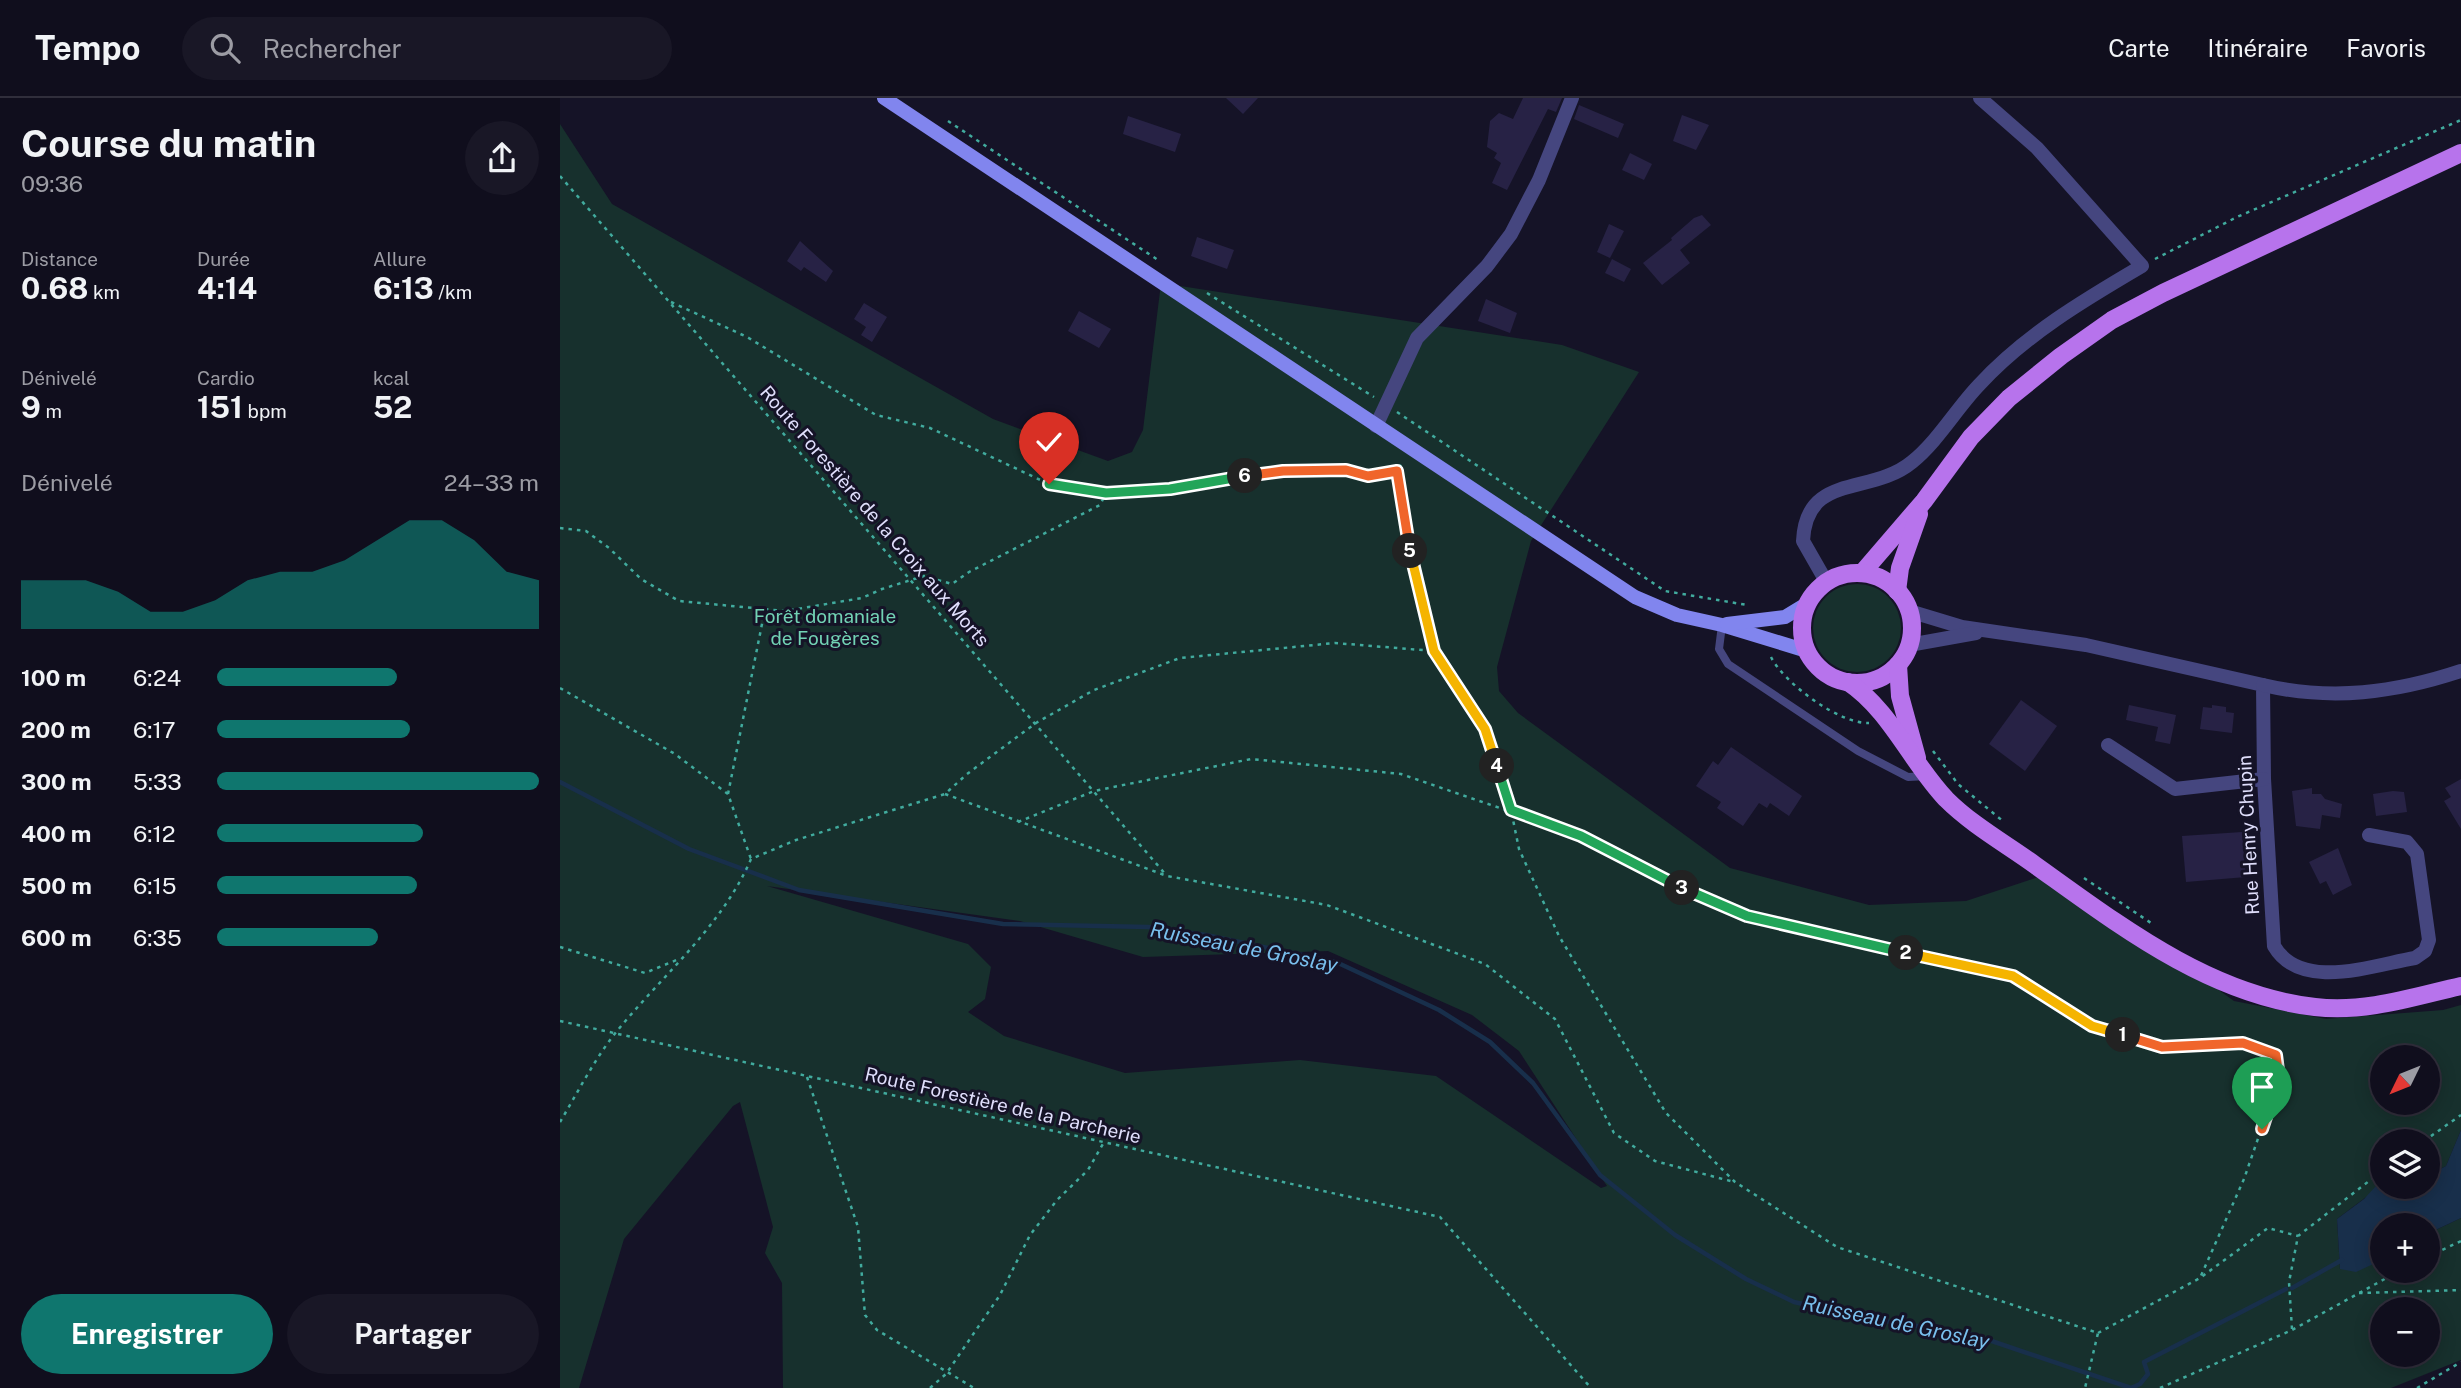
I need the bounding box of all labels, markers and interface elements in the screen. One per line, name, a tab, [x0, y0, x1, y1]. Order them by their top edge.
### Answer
search box	[182, 17, 672, 80]
text: Tempo	[35, 29, 140, 67]
icon: search	[206, 29, 244, 67]
text: Rechercher	[262, 33, 402, 64]
text: Carte	[2108, 34, 2170, 62]
text: Itinéraire	[2208, 34, 2308, 62]
text: Favoris	[2346, 34, 2426, 62]
text: Course du matin	[21, 121, 316, 166]
button: share	[465, 121, 539, 195]
text: 09:36	[21, 170, 83, 197]
text: Distance	[21, 248, 98, 270]
text: Durée	[197, 248, 250, 270]
text: Allure	[373, 248, 427, 270]
text: 0.68	[21, 270, 88, 306]
text: 4:14	[197, 270, 257, 306]
text: 6:13	[373, 270, 434, 306]
text: km	[88, 281, 120, 303]
text: /km	[434, 281, 472, 303]
text: Dénivelé	[21, 367, 97, 389]
text: Cardio	[197, 367, 255, 389]
text: kcal	[373, 367, 410, 389]
street label: Route Forestière de la Croix aux Morts	[756, 381, 994, 651]
text: 9	[21, 389, 41, 425]
text: 151	[197, 389, 243, 425]
text: 52	[373, 389, 412, 425]
text: m	[41, 400, 62, 422]
text: bpm	[243, 400, 287, 422]
pin	[1019, 412, 1079, 484]
icon: check	[1030, 423, 1068, 461]
pin: 6	[1228, 458, 1262, 494]
text: 6	[1238, 464, 1251, 486]
text: Dénivelé	[21, 469, 113, 496]
text: 24–33 m	[444, 469, 539, 496]
pin: 5	[1392, 533, 1428, 568]
text: 5	[1403, 539, 1416, 561]
park label: Forêt domaniale de Fougères	[754, 605, 896, 649]
text: 100 m	[21, 664, 86, 691]
text: 6:24	[133, 664, 181, 691]
text: 200 m	[21, 716, 91, 743]
text: 6:17	[133, 716, 176, 743]
pin: 4	[1480, 748, 1514, 784]
text: 4	[1490, 754, 1503, 776]
street label: Rue Henry Chupin	[2233, 755, 2263, 915]
text: 300 m	[21, 768, 92, 795]
text: 5:33	[133, 768, 182, 795]
text: 400 m	[21, 820, 91, 847]
text: 6:12	[133, 820, 176, 847]
pin: 3	[1664, 870, 1700, 906]
text: 500 m	[21, 872, 92, 899]
text: 6:15	[133, 872, 177, 899]
text: 3	[1675, 876, 1688, 898]
water label: Ruisseau de Groslay	[1148, 917, 1340, 977]
text: 600 m	[21, 924, 91, 951]
text: 6:35	[133, 924, 182, 951]
pin: 2	[1888, 936, 1924, 970]
text: 2	[1899, 941, 1912, 963]
pin: 1	[2106, 1018, 2140, 1052]
text: 1	[2118, 1023, 2127, 1045]
north arrow	[2370, 1045, 2440, 1115]
map controls	[2370, 1045, 2440, 1367]
pin	[2232, 1057, 2292, 1129]
street label: Route Forestière de la Parcherie	[863, 1062, 1143, 1148]
icon: arrive	[2243, 1068, 2281, 1106]
button: layers	[2370, 1129, 2440, 1199]
button: +	[2370, 1213, 2440, 1283]
water label: Ruisseau de Groslay	[1800, 1290, 1992, 1354]
button: Enregistrer	[21, 1294, 273, 1374]
button: Partager	[287, 1294, 539, 1374]
button: −	[2370, 1297, 2440, 1367]

